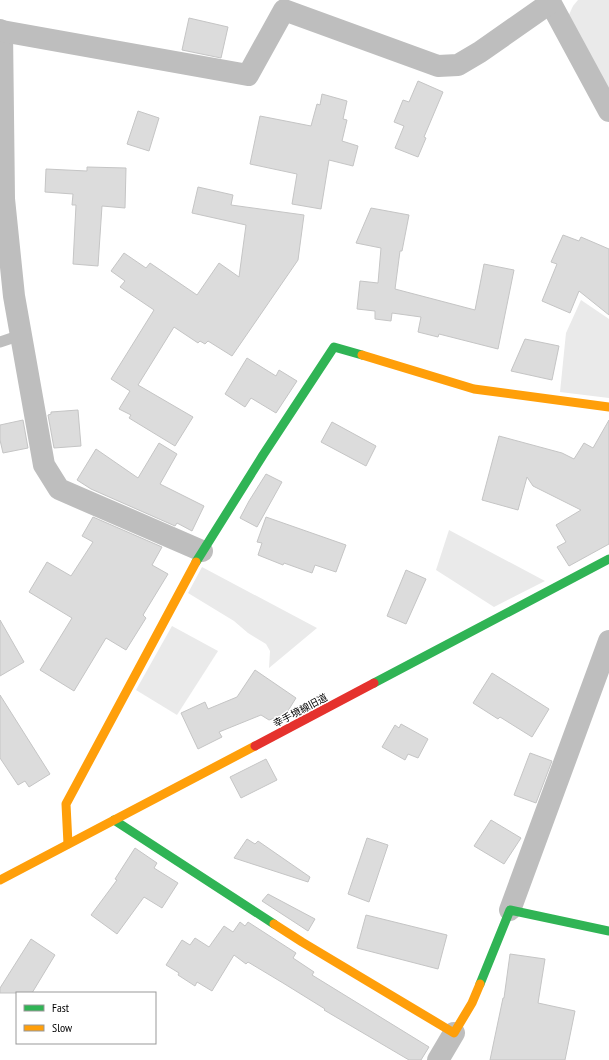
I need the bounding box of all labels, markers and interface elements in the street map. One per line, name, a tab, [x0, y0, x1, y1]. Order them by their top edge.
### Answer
street label: 幸手境線旧道	[271, 691, 330, 730]
legend	[16, 992, 156, 1044]
text: Fast	[52, 1000, 70, 1015]
text: Slow	[52, 1020, 73, 1035]

